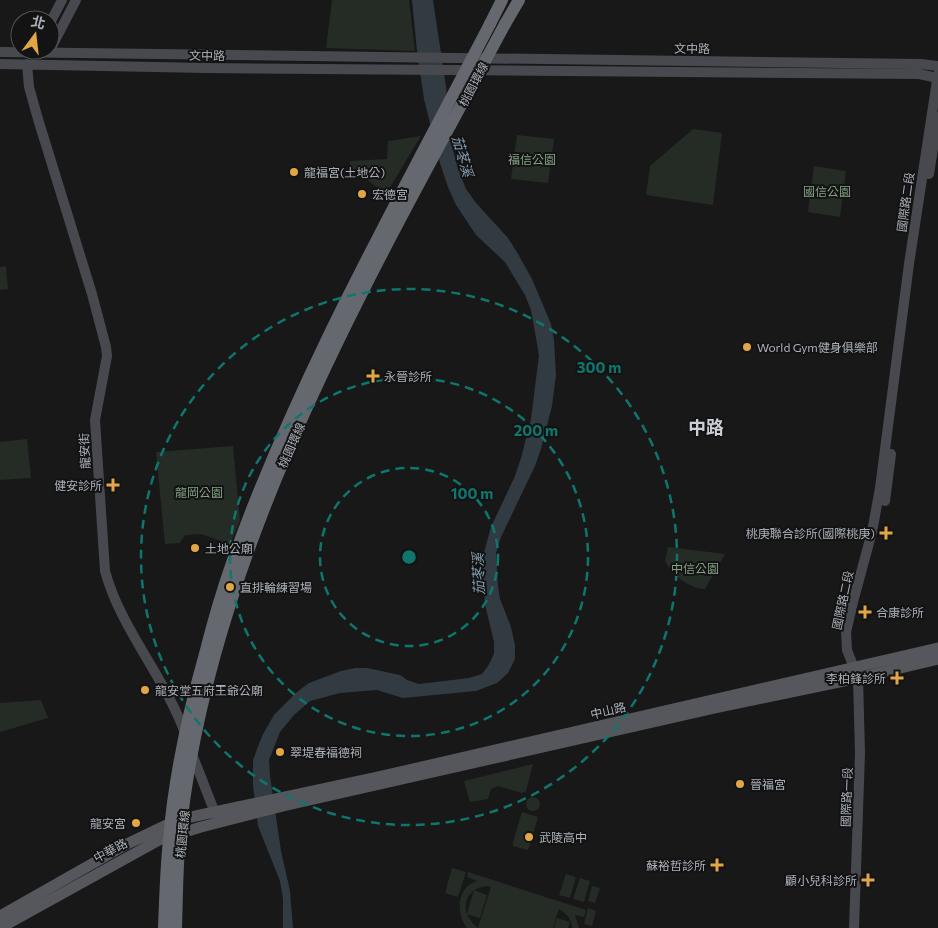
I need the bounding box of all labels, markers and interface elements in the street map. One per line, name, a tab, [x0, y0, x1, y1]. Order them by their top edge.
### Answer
north arrow	[10, 10, 60, 60]
text: 北	[30, 12, 47, 32]
street label: 文中路	[674, 41, 710, 55]
street label: 文中路	[189, 48, 225, 62]
street label: 桃園環線	[456, 60, 490, 108]
water label: 茄苳溪	[449, 133, 478, 180]
park label: 福信公園	[508, 152, 556, 166]
place label: 龍福宮(土地公)	[304, 165, 385, 179]
marker: 龍福宮(土地公)	[288, 166, 300, 178]
street label: 國際路二段	[894, 171, 916, 233]
park label: 國信公園	[803, 184, 851, 198]
place label: 宏德宮	[372, 187, 408, 201]
marker: 宏德宮	[356, 188, 368, 200]
place label: World Gym健身俱樂部	[757, 340, 878, 354]
marker: World Gym健身俱樂部	[741, 341, 753, 353]
text: 300 m	[577, 358, 621, 376]
marker: 永晉診所	[366, 369, 380, 383]
place label: 永晉診所	[384, 369, 432, 383]
district label: 中路	[688, 416, 724, 438]
street label: 桃園環線	[275, 420, 307, 470]
text: 200 m	[514, 421, 558, 439]
street label: 龍安街	[76, 433, 92, 469]
place label: 健安診所	[54, 478, 102, 492]
marker: 健安診所	[106, 478, 120, 492]
text: 100 m	[451, 484, 493, 502]
park label: 龍岡公園	[175, 485, 223, 499]
place label: 桃庚聯合診所(國際桃庚)	[746, 526, 875, 540]
marker: 桃庚聯合診所(國際桃庚)	[879, 526, 893, 540]
place label: 土地公廟	[205, 541, 253, 555]
marker: 土地公廟	[189, 542, 201, 554]
centre of rings	[400, 548, 418, 566]
water label: 茄苳溪	[469, 551, 487, 595]
park label: 中信公園	[671, 561, 719, 575]
street label: 國際路二段	[829, 569, 855, 631]
place label: 直排輪練習場	[240, 580, 312, 594]
marker: 直排輪練習場	[224, 581, 236, 593]
marker: 合康診所	[858, 605, 872, 619]
place label: 合康診所	[876, 605, 924, 619]
place label: 李柏鋒診所	[826, 671, 886, 685]
marker: 李柏鋒診所	[890, 671, 904, 685]
place label: 龍安堂五府王爺公廟	[155, 683, 263, 697]
marker: 龍安堂五府王爺公廟	[139, 684, 151, 696]
street label: 中山路	[589, 699, 627, 721]
place label: 翠堤春福德祠	[290, 745, 362, 759]
marker: 翠堤春福德祠	[274, 746, 286, 758]
street label: 國際路一段	[838, 767, 854, 827]
place label: 晉福宮	[750, 777, 786, 791]
marker: 晉福宮	[734, 778, 746, 790]
street label: 桃園環線	[173, 809, 191, 859]
place label: 龍安宮	[90, 816, 126, 830]
marker: 龍安宮	[130, 817, 142, 829]
place label: 武陵高中	[539, 830, 587, 844]
marker: 武陵高中	[523, 831, 535, 843]
street label: 中華路	[91, 835, 129, 865]
place label: 蘇裕哲診所	[646, 858, 706, 872]
marker: 蘇裕哲診所	[710, 858, 724, 872]
place label: 顧小兒科診所	[785, 873, 857, 887]
marker: 顧小兒科診所	[861, 873, 875, 887]

